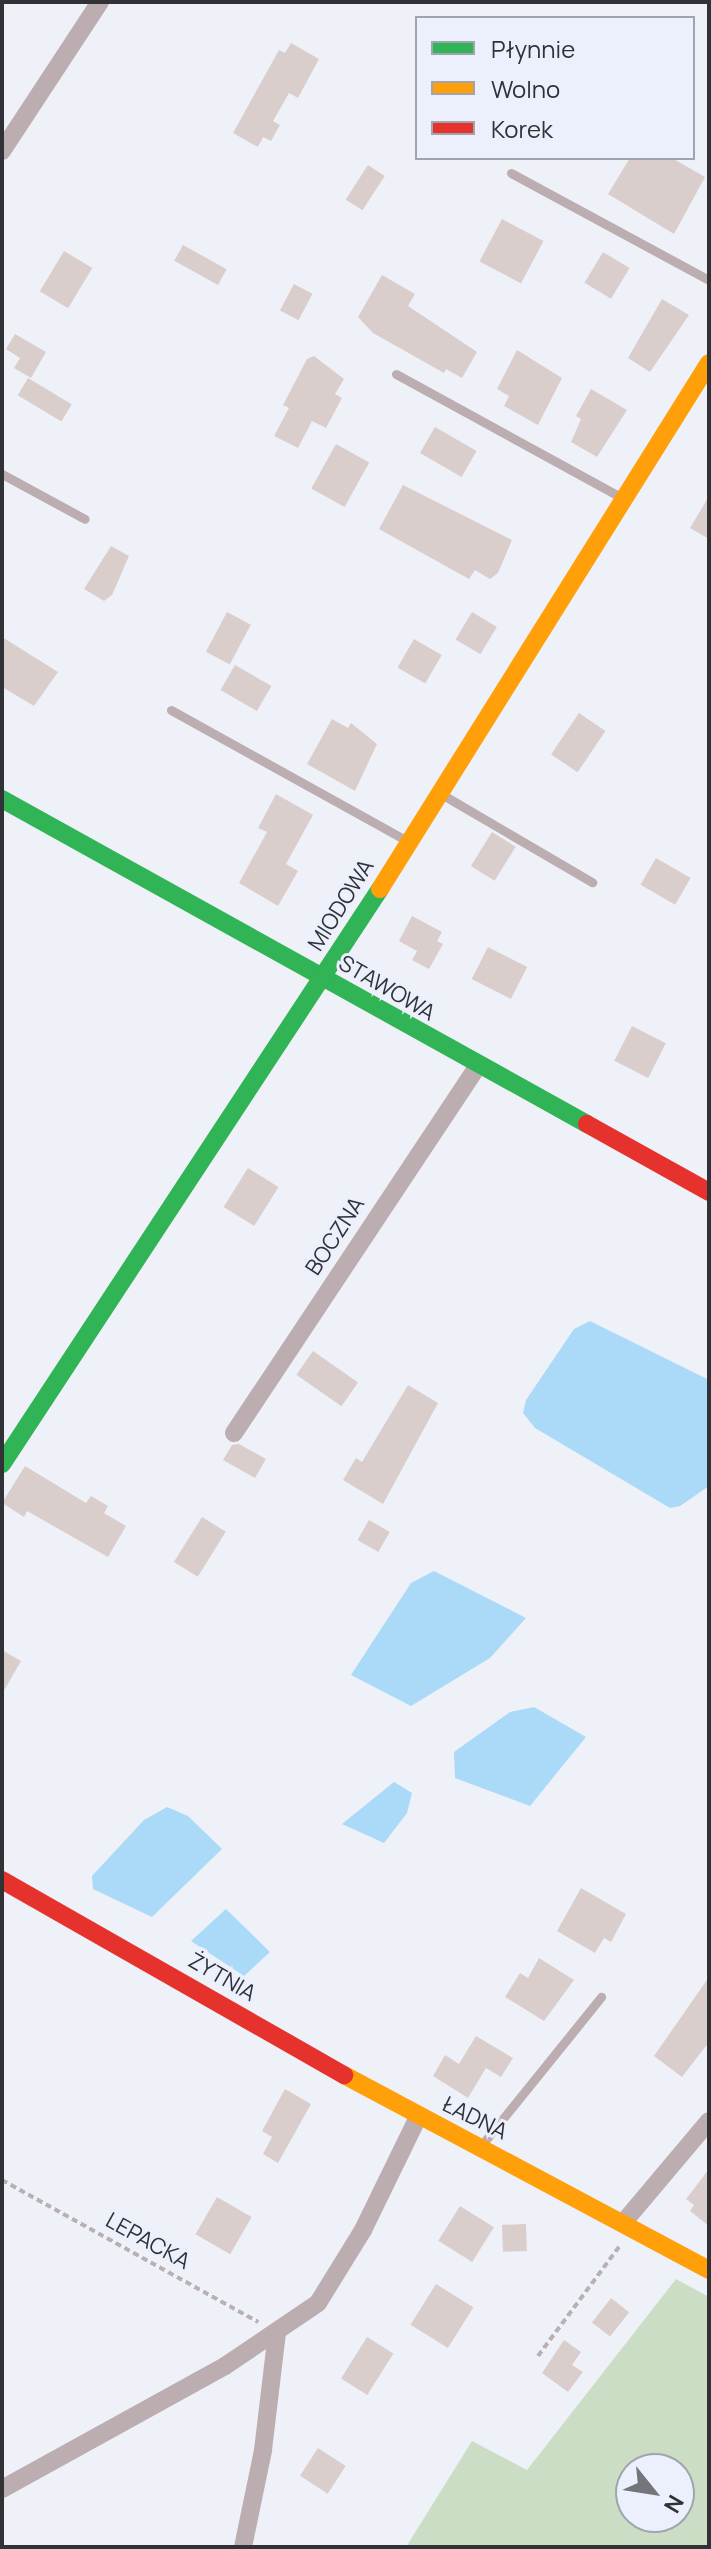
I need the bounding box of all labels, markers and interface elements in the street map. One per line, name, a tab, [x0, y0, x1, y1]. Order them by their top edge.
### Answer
legend	[415, 16, 695, 160]
text: Płynnie	[491, 32, 575, 65]
text: Wolno	[491, 72, 560, 105]
text: Korek	[491, 112, 553, 145]
street label: MIODOWA	[303, 855, 379, 955]
street label: STAWOWA	[334, 950, 440, 1026]
street label: BOCZNA	[300, 1192, 370, 1280]
street label: ŻYTNIA	[184, 1947, 260, 2007]
street label: ŁADNA	[438, 2091, 512, 2145]
street label: LEPACKA	[101, 2207, 195, 2275]
north arrow	[615, 2453, 695, 2533]
text: N	[657, 2490, 691, 2518]

